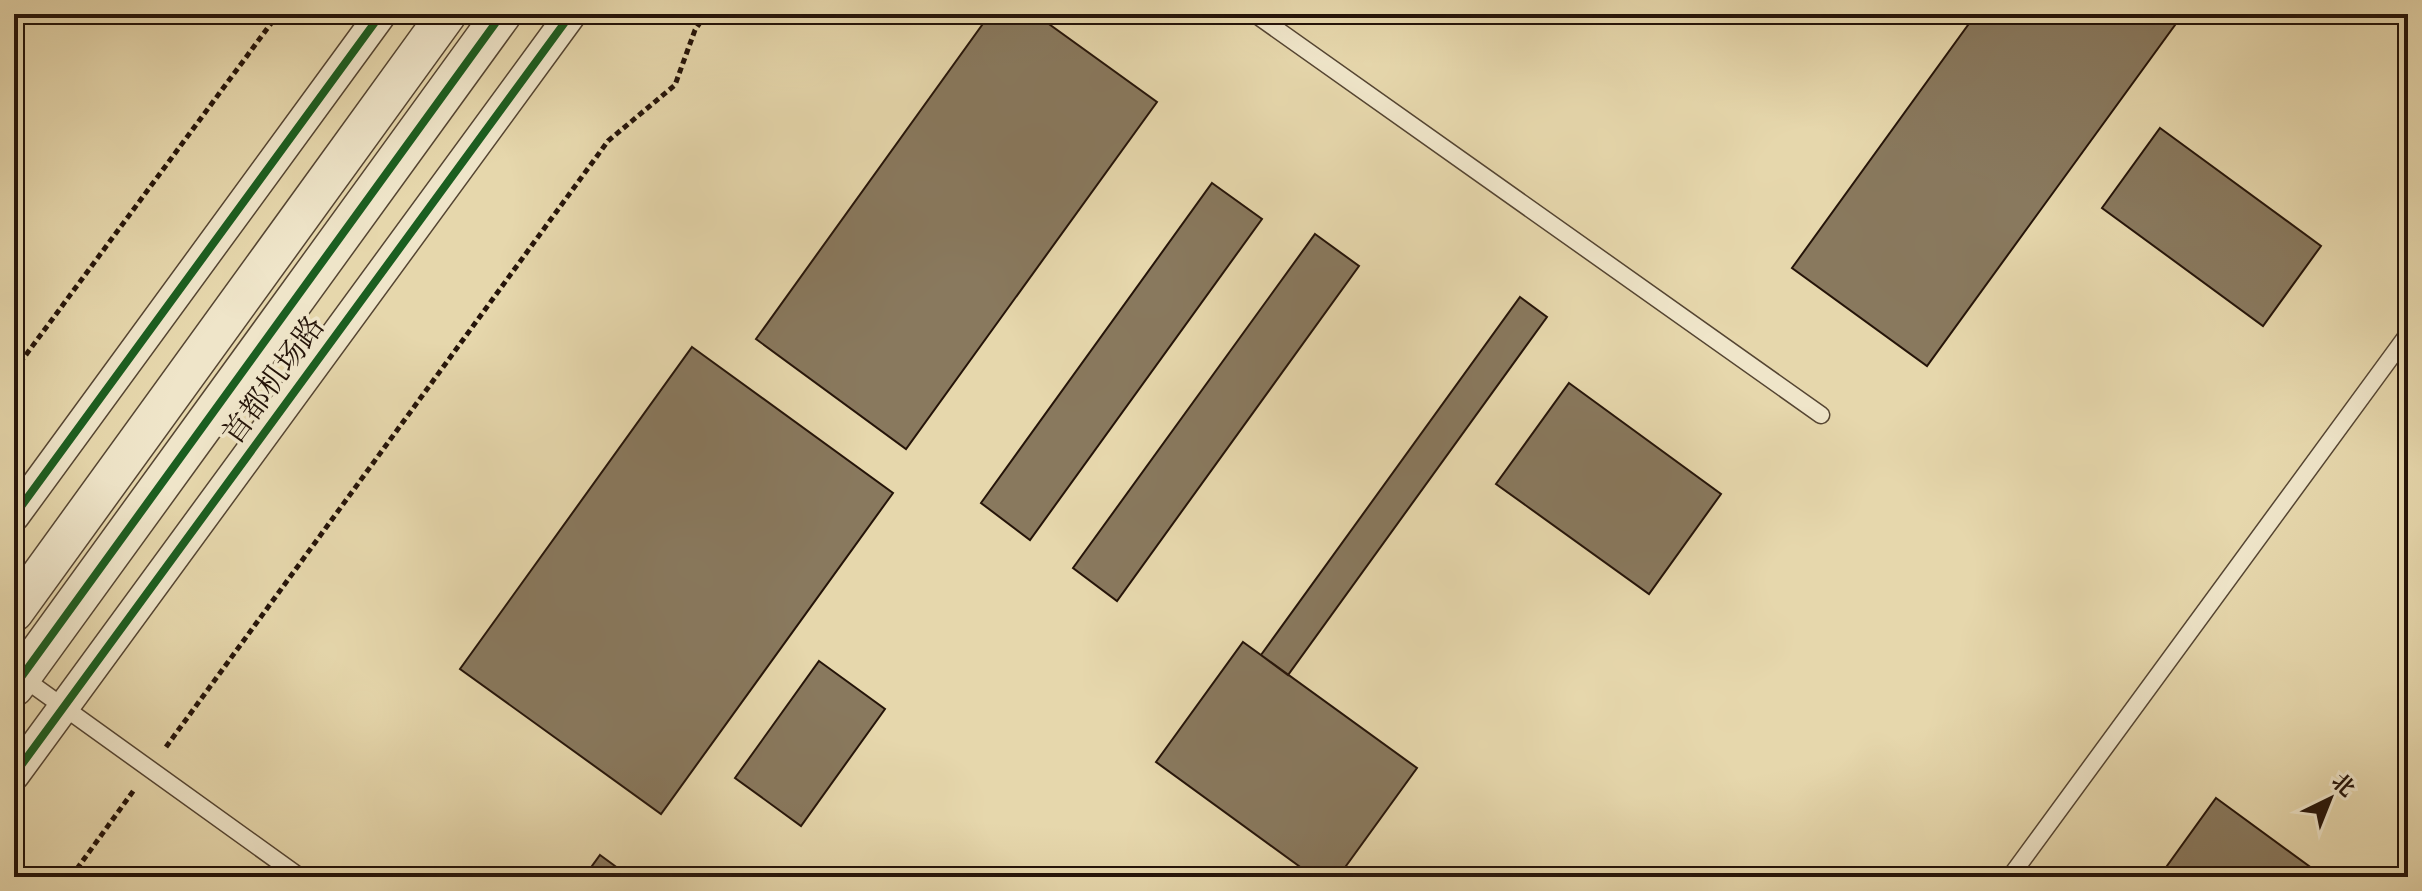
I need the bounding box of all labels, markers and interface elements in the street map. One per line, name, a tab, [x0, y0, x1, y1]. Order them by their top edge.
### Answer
street label: 首都机场路	[214, 309, 332, 451]
north arrow	[2290, 759, 2370, 839]
text: 北	[2326, 767, 2361, 802]

